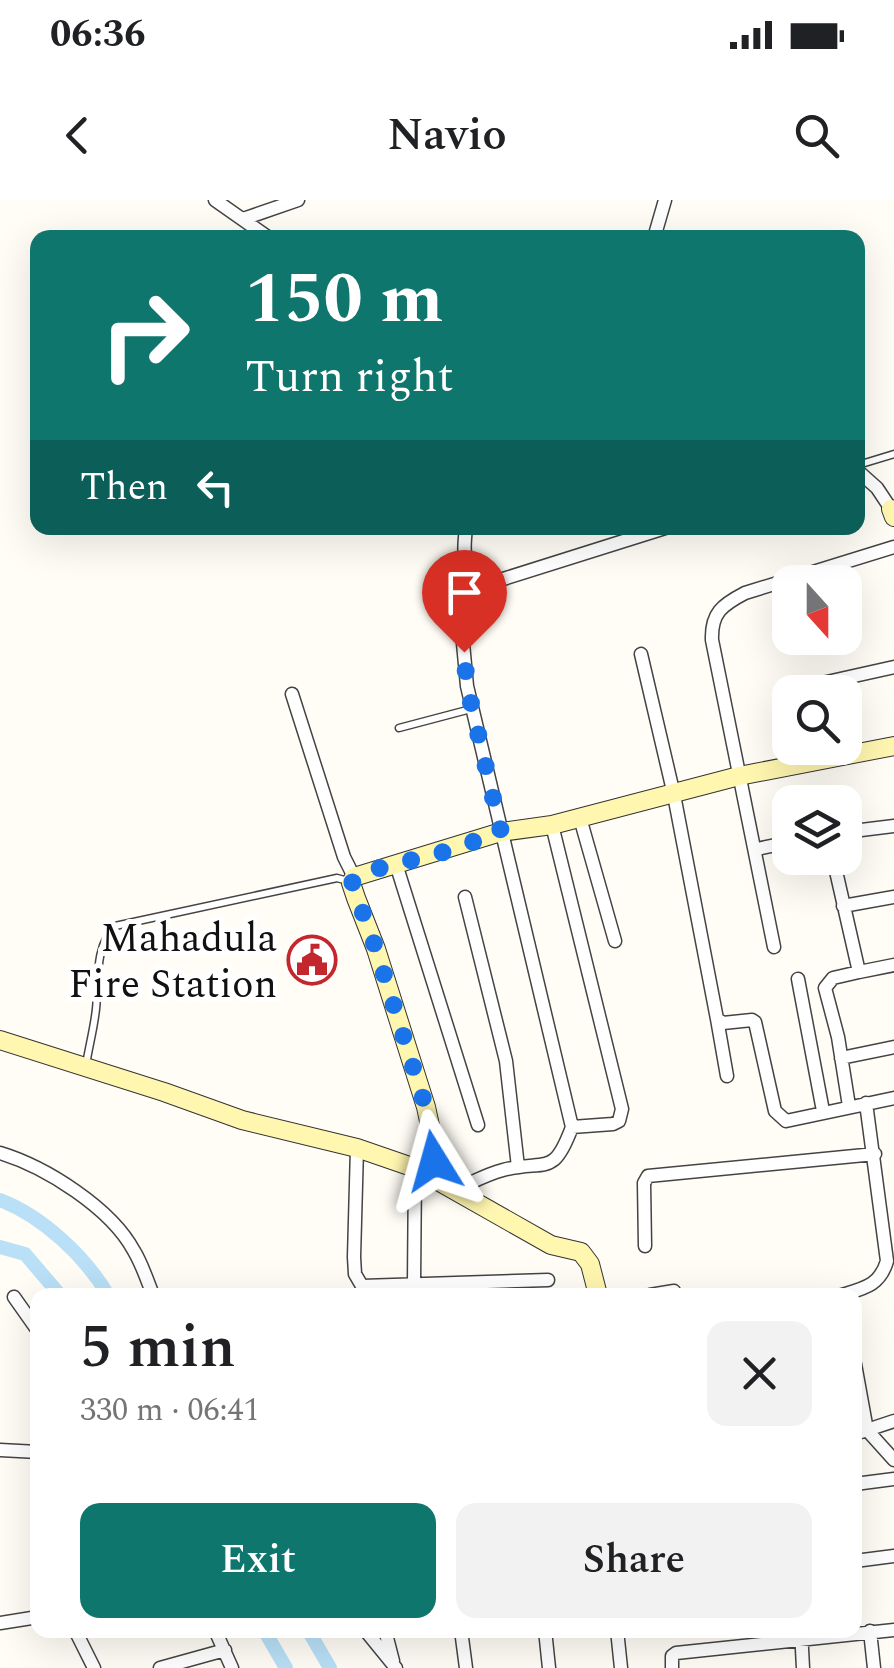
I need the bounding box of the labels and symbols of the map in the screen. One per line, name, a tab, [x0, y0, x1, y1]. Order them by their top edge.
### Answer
pin	[422, 550, 507, 653]
north arrow	[772, 565, 862, 655]
place label: Mahadula Fire Station	[68, 909, 277, 1016]
public building icon: Mahadula Fire Station	[286, 934, 338, 986]
position arrow	[382, 1109, 486, 1213]

